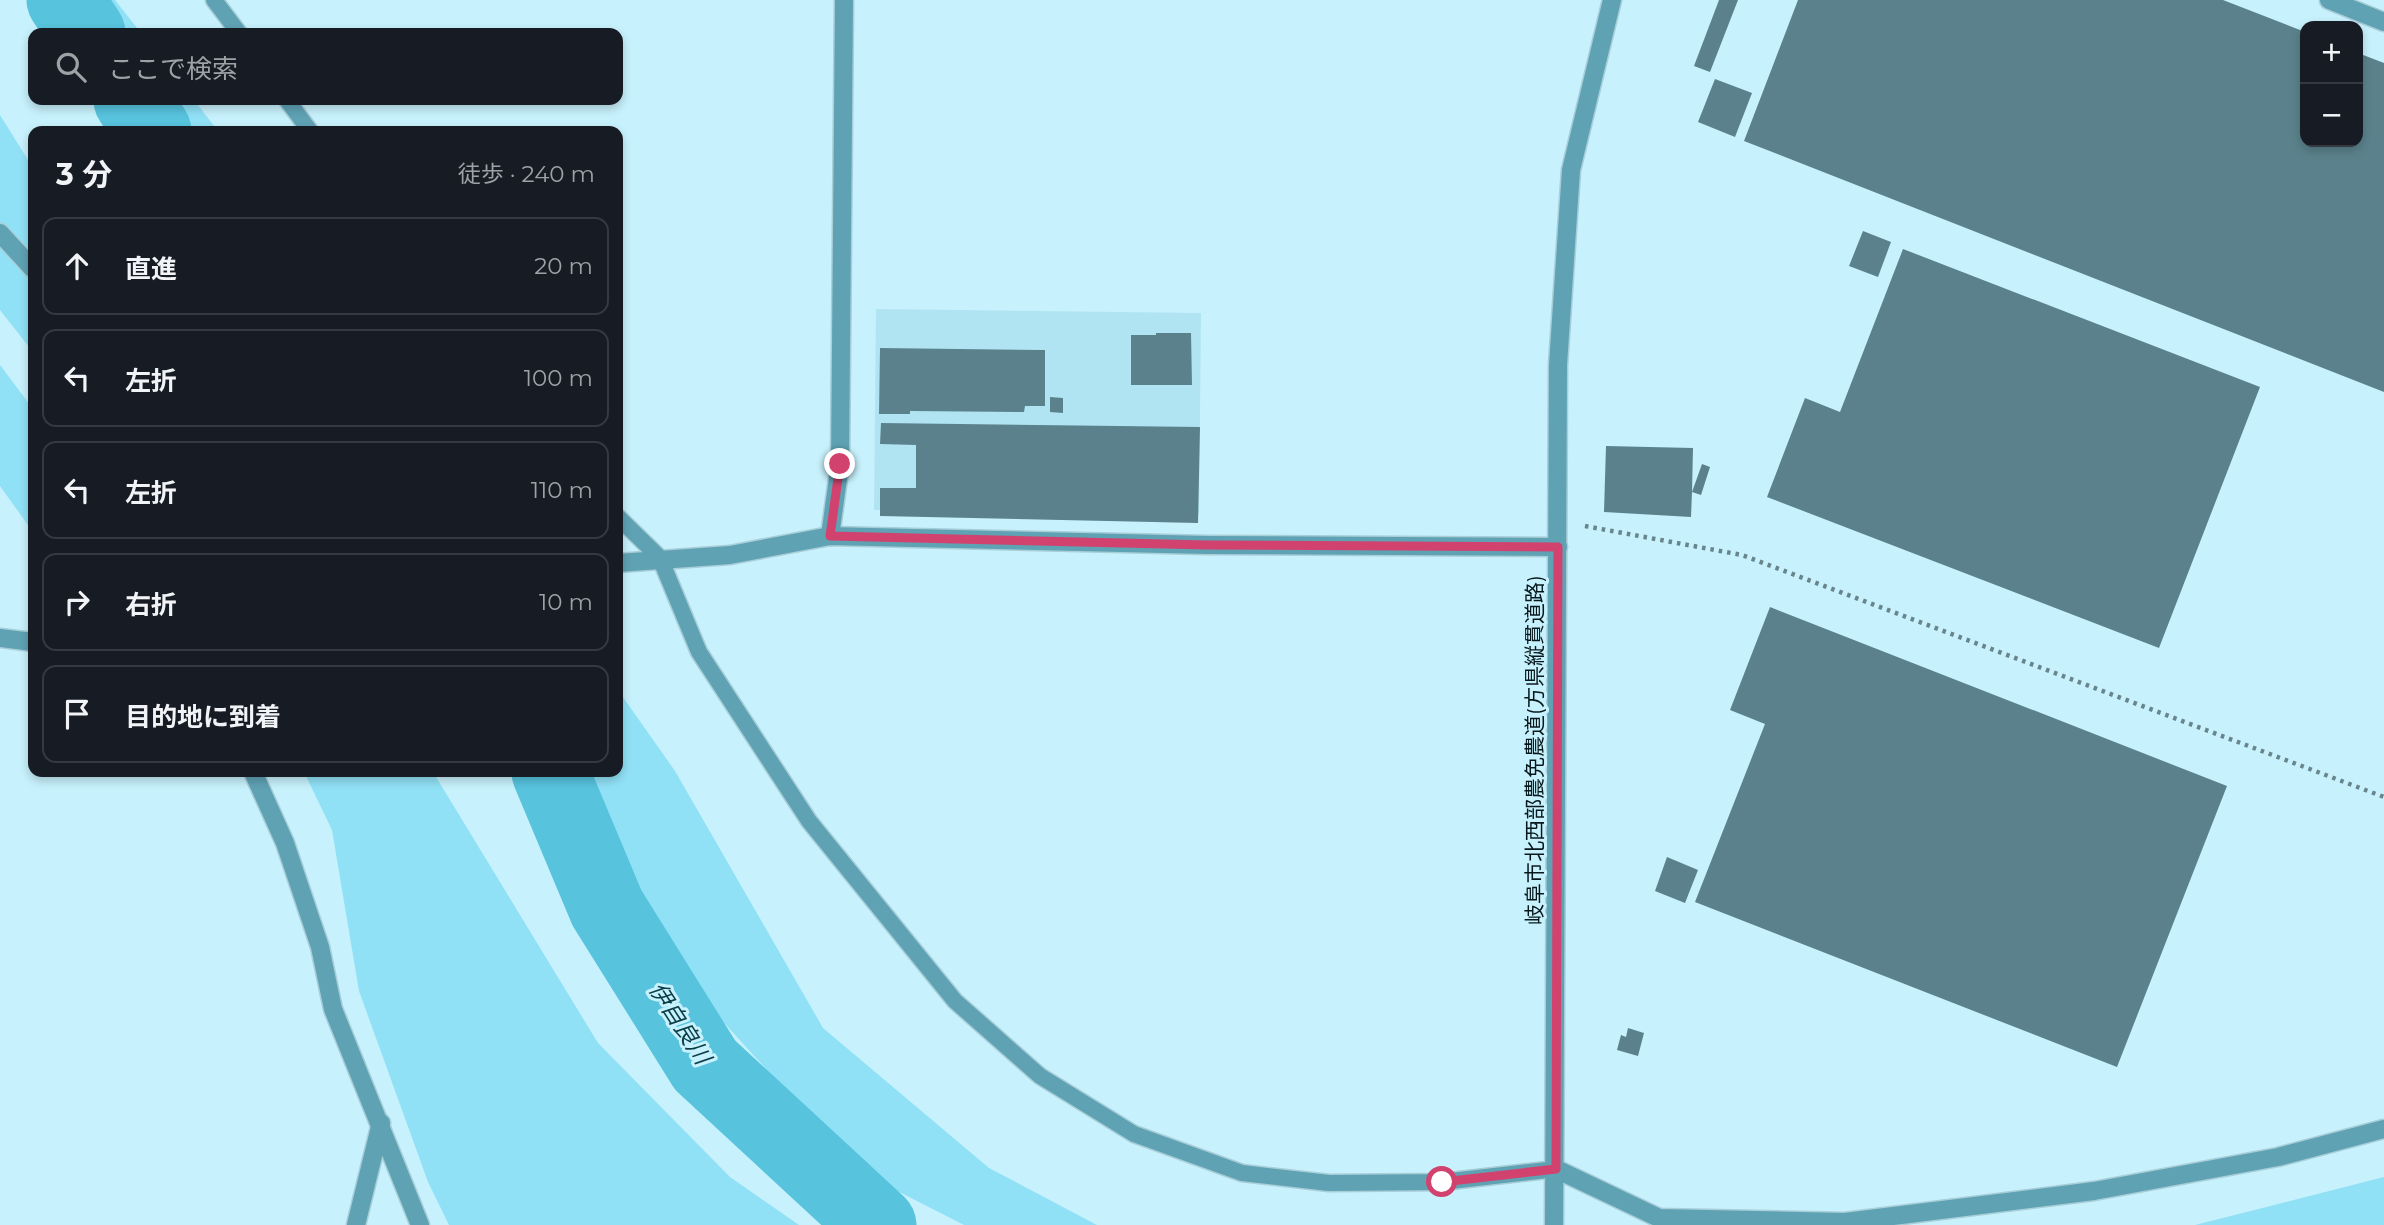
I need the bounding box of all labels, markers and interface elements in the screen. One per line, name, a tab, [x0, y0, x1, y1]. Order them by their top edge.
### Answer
map controls	[2300, 21, 2363, 147]
button: +	[2300, 21, 2363, 84]
search box	[28, 28, 623, 105]
icon: search	[52, 48, 90, 86]
text: ここで検索	[108, 53, 238, 85]
button: −	[2300, 84, 2363, 147]
text: 3 分	[56, 156, 112, 193]
text: 徒歩 · 240 m	[458, 160, 595, 188]
icon: ahead	[58, 247, 96, 285]
text: 20 m	[534, 252, 593, 280]
text: 直進	[125, 253, 177, 285]
icon: left	[58, 359, 96, 397]
text: 100 m	[524, 364, 593, 392]
text: 左折	[125, 365, 177, 397]
route end	[824, 448, 855, 479]
icon: left	[58, 471, 96, 509]
text: 110 m	[531, 476, 593, 504]
text: 左折	[125, 477, 177, 509]
street label: 岐阜市北西部農免農道(方県縦貫道路)	[1522, 575, 1547, 925]
icon: right	[58, 583, 96, 621]
text: 10 m	[539, 588, 593, 616]
text: 右折	[125, 589, 177, 621]
icon: arrive	[58, 695, 96, 733]
text: 目的地に到着	[125, 701, 281, 733]
water label: 伊自良川	[643, 977, 718, 1072]
route start	[1426, 1166, 1457, 1197]

